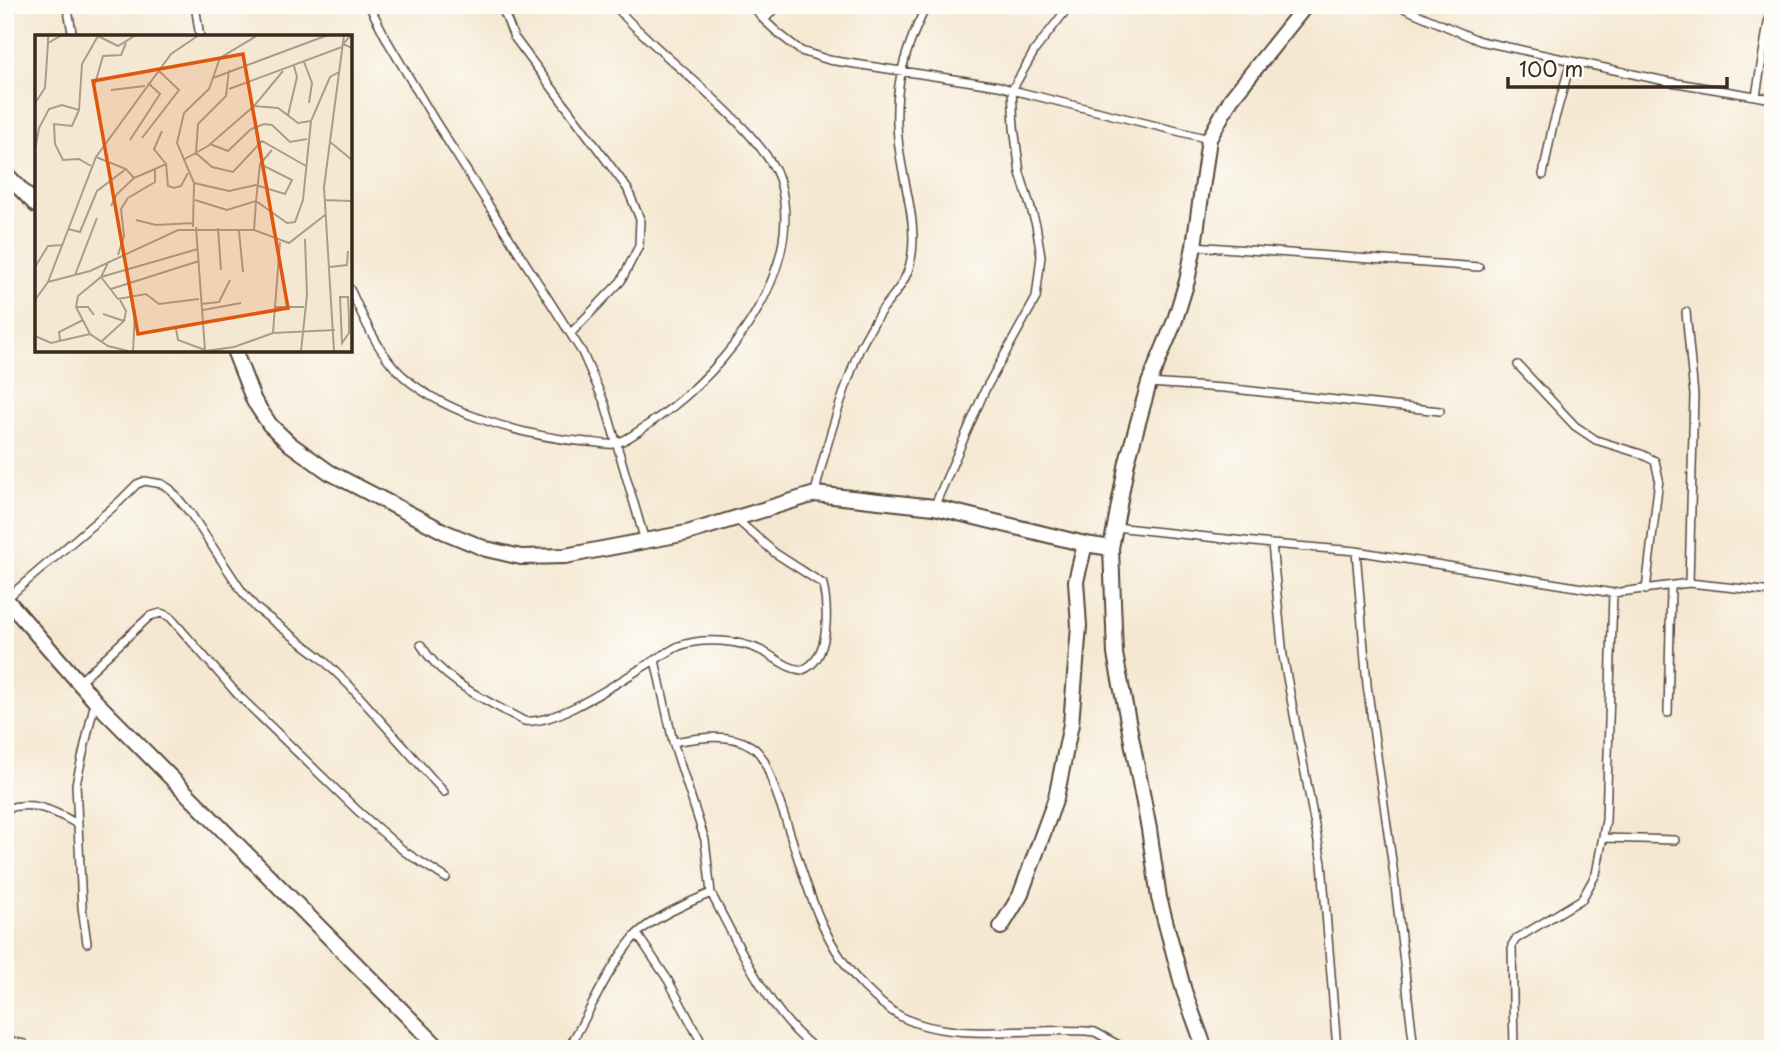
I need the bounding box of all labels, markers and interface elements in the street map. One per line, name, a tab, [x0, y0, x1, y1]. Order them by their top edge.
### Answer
inset map	[35, 35, 352, 352]
scale bar	[1508, 46, 1727, 90]
text: 100 m	[1519, 52, 1583, 84]

